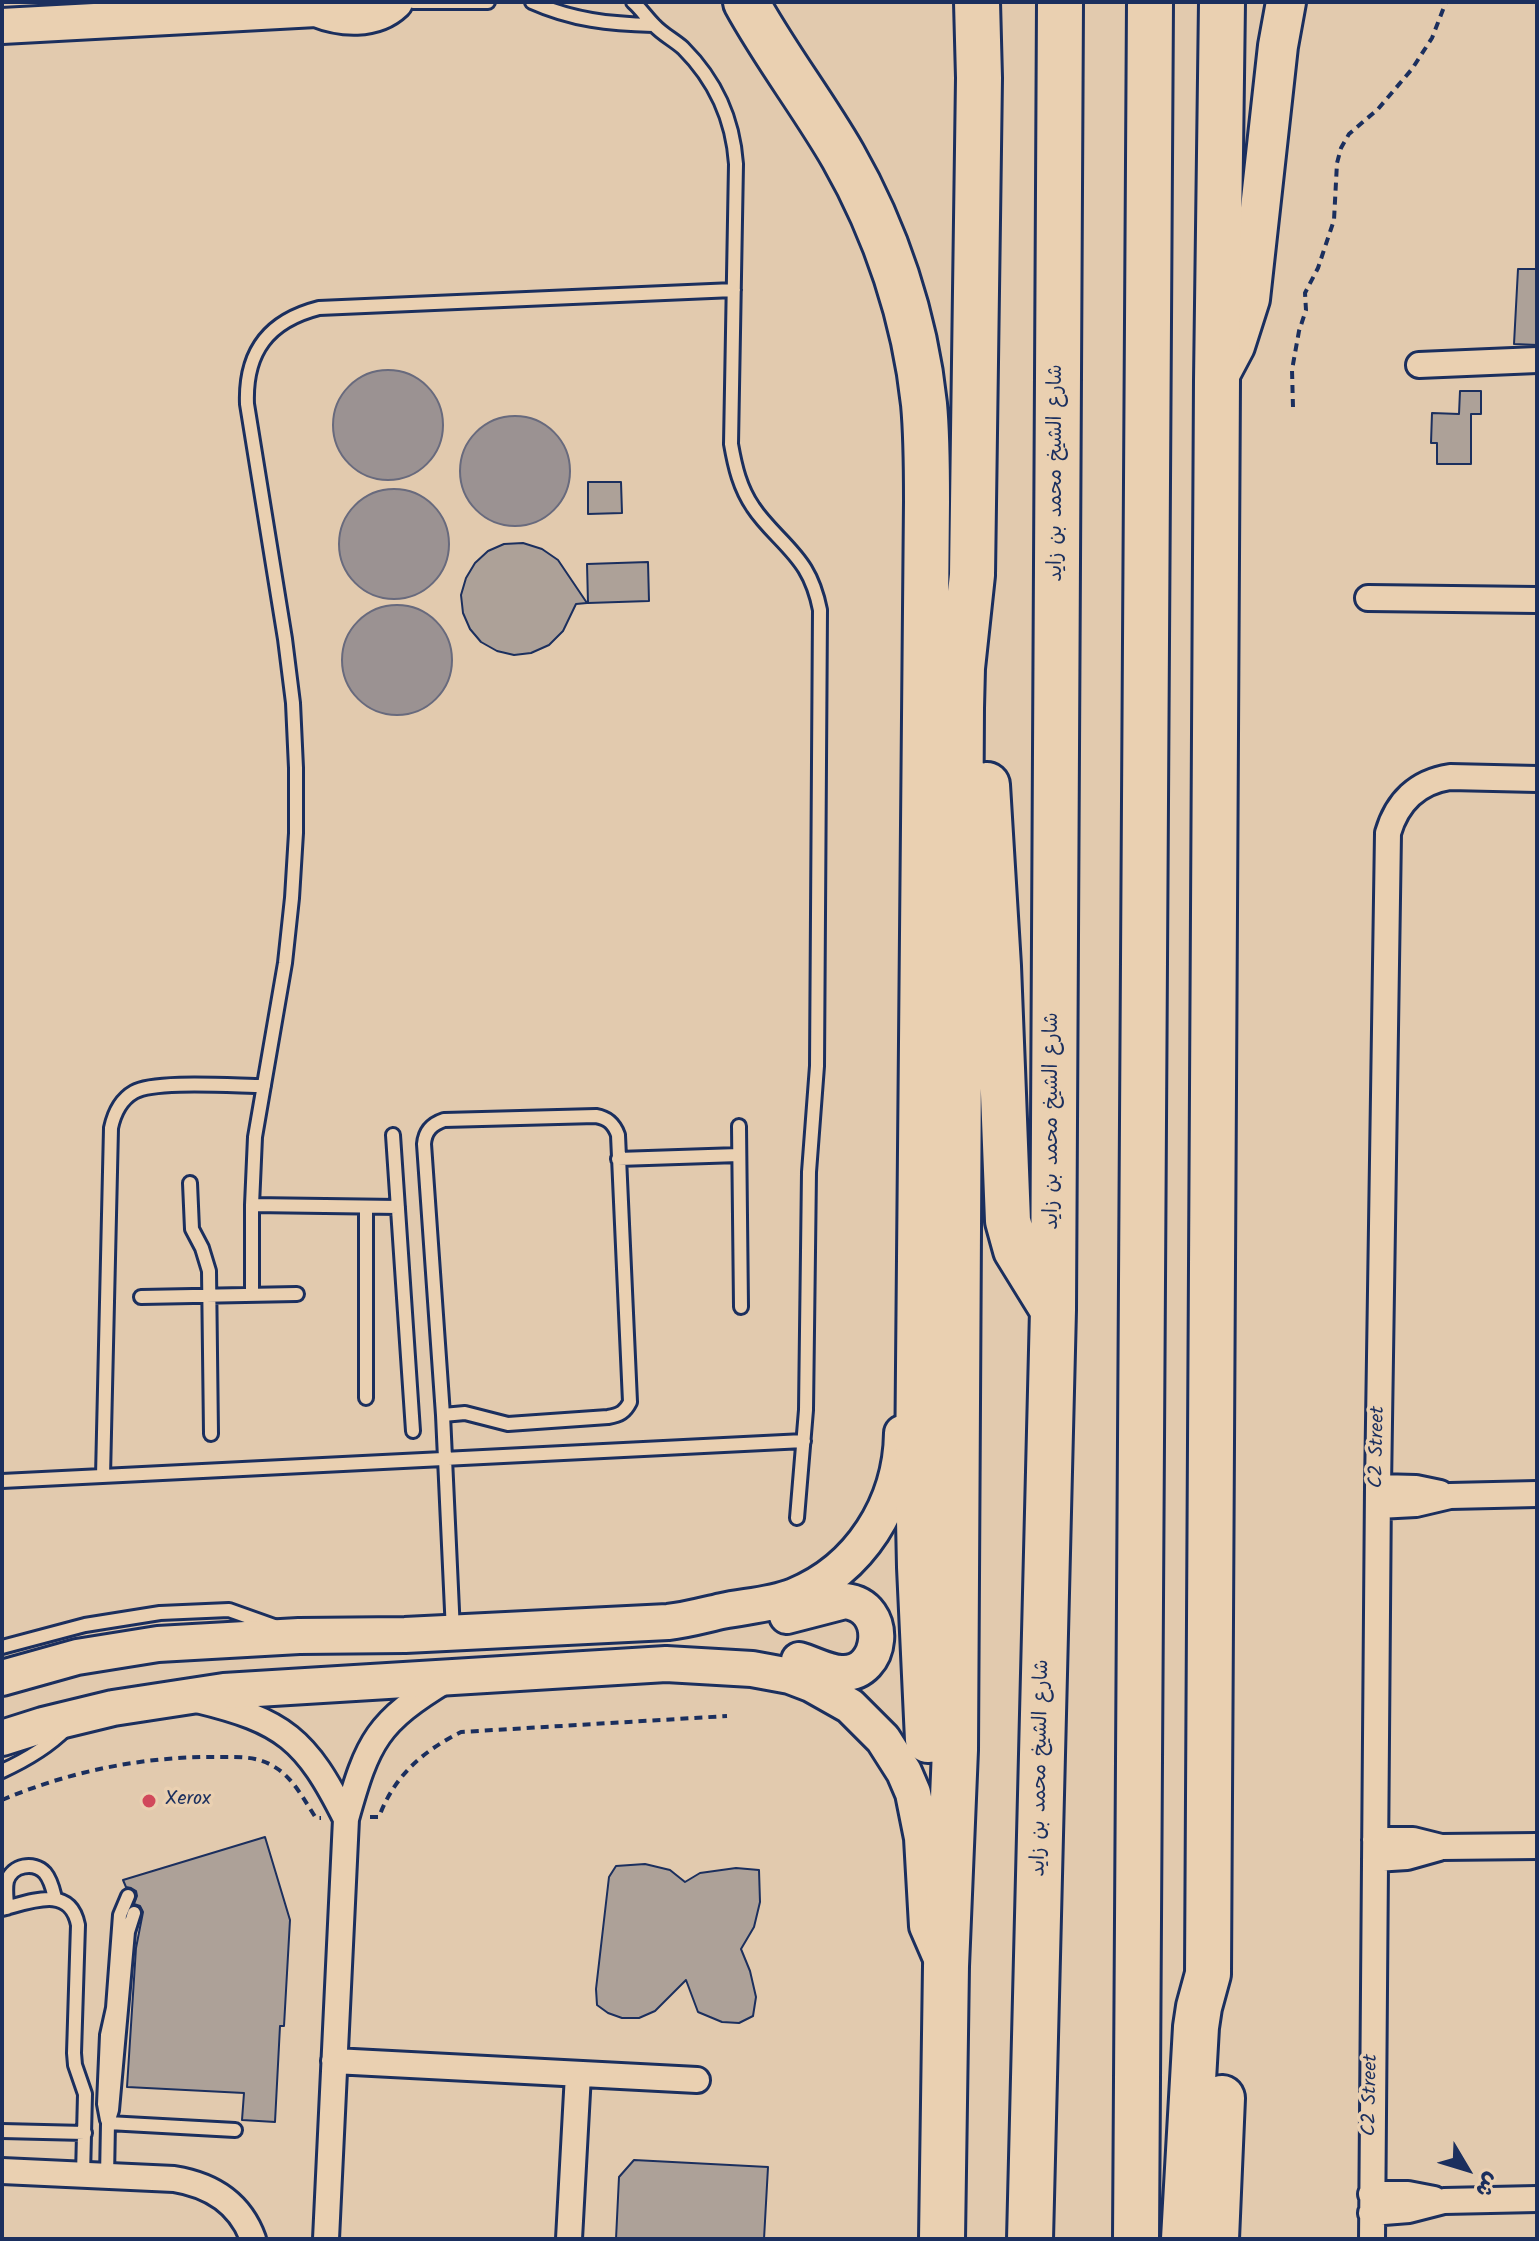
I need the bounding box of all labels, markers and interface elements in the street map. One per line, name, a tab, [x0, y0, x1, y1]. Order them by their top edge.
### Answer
street label: شارع الشيخ محمد بن زايد	[1046, 364, 1070, 582]
street label: شارع الشيخ محمد بن زايد	[1042, 1012, 1066, 1230]
street label: C2 Street	[1366, 1406, 1392, 1488]
street label: شارع الشيخ محمد بن زايد	[1028, 1659, 1056, 1877]
place label: Xerox	[165, 1789, 211, 1813]
marker: Xerox	[140, 1792, 158, 1810]
street label: C2 Street	[1359, 2054, 1385, 2136]
north arrow	[1427, 2129, 1507, 2209]
text: ش	[1465, 2164, 1508, 2204]

